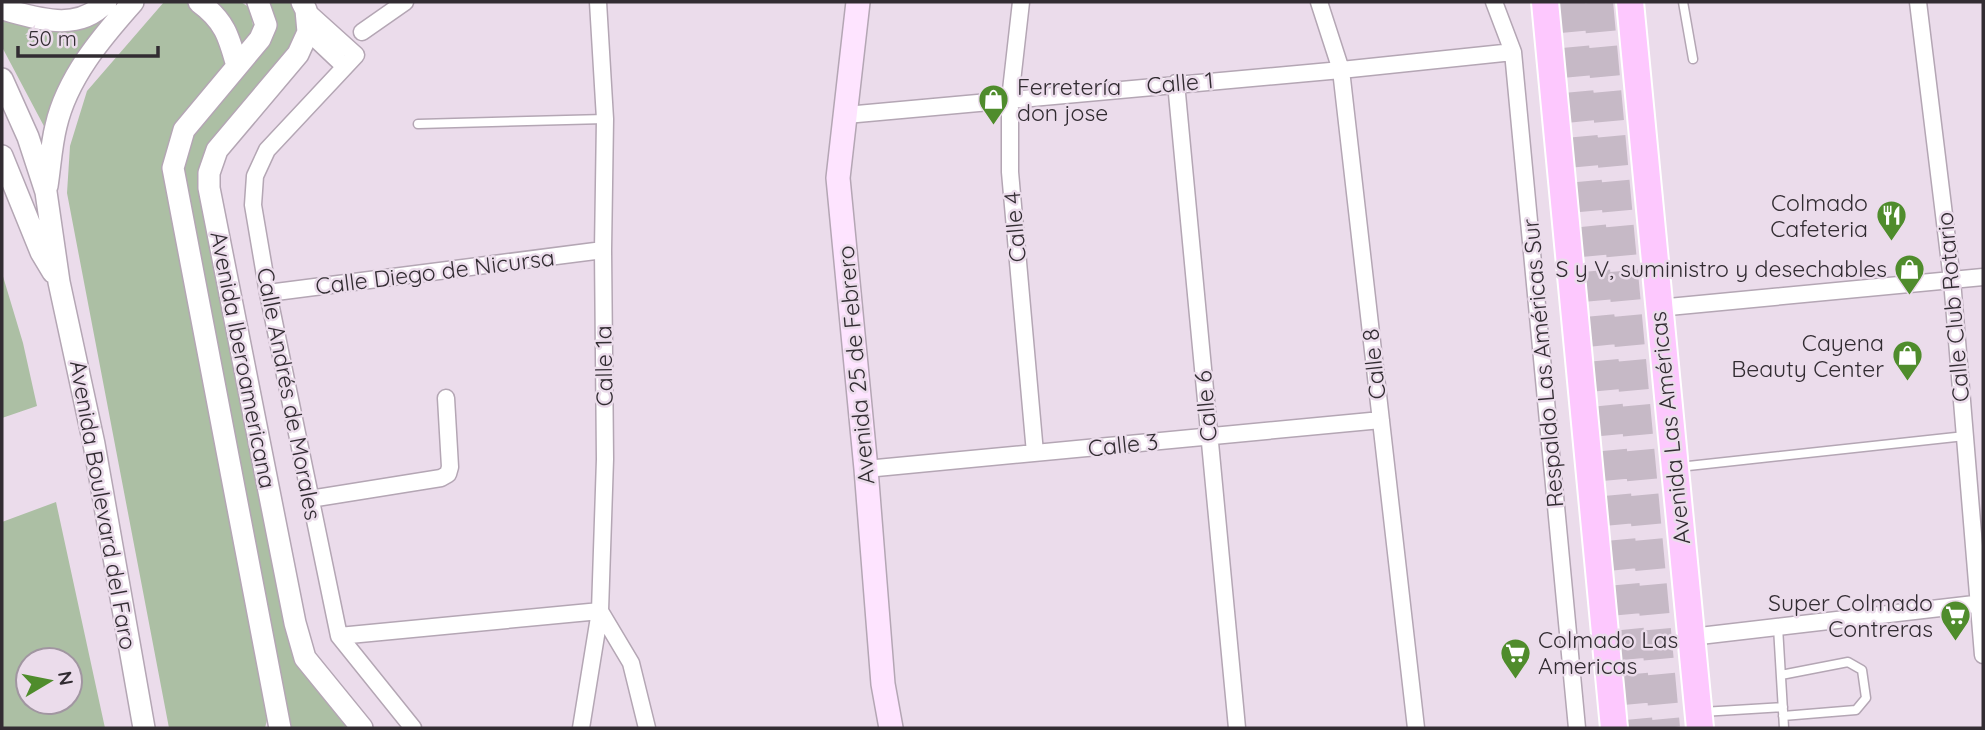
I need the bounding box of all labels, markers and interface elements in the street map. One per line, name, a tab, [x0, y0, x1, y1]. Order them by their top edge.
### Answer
scale bar	[18, 14, 158, 58]
text: 50 m	[28, 25, 77, 51]
street label: Calle 1	[1145, 65, 1215, 100]
place label: Ferretería don jose	[1017, 72, 1121, 127]
shop icon: Ferretería don jose	[977, 83, 1011, 127]
place label: Colmado Cafeteria	[1770, 188, 1868, 243]
street label: Calle 4	[997, 191, 1032, 264]
restaurant icon: Colmado Cafeteria	[1874, 199, 1908, 243]
street label: Calle Club Rotario	[1930, 211, 1975, 403]
street label: Respaldo Las Américas Sur	[1515, 217, 1570, 509]
street label: Avenida Iberoamericana	[204, 229, 283, 491]
street label: Calle Diego de Nicursa	[314, 242, 556, 301]
street label: Avenida 25 de Febrero	[831, 244, 880, 486]
shop icon: S y V, suministro y desechables	[1893, 252, 1927, 296]
place label: S y V, suministro y desechables	[1556, 254, 1887, 283]
street label: Calle Andrés de Morales	[251, 265, 328, 523]
street label: Avenida Las Américas	[1643, 310, 1696, 546]
street label: Calle 1a	[588, 325, 619, 407]
street label: Calle 8	[1355, 327, 1392, 401]
place label: Cayena Beauty Center	[1731, 328, 1884, 383]
shop icon: Cayena Beauty Center	[1890, 339, 1924, 383]
street label: Avenida Boulevard del Faro	[64, 358, 143, 652]
street label: Calle 6	[1188, 369, 1223, 443]
street label: Calle 3	[1086, 426, 1160, 463]
place label: Super Colmado Contreras	[1768, 588, 1933, 643]
supermarket icon: Super Colmado Contreras	[1939, 599, 1973, 643]
place label: Colmado Las Americas	[1538, 625, 1678, 680]
supermarket icon: Colmado Las Americas	[1498, 636, 1532, 680]
north arrow	[14, 646, 84, 716]
text: N	[53, 669, 79, 687]

